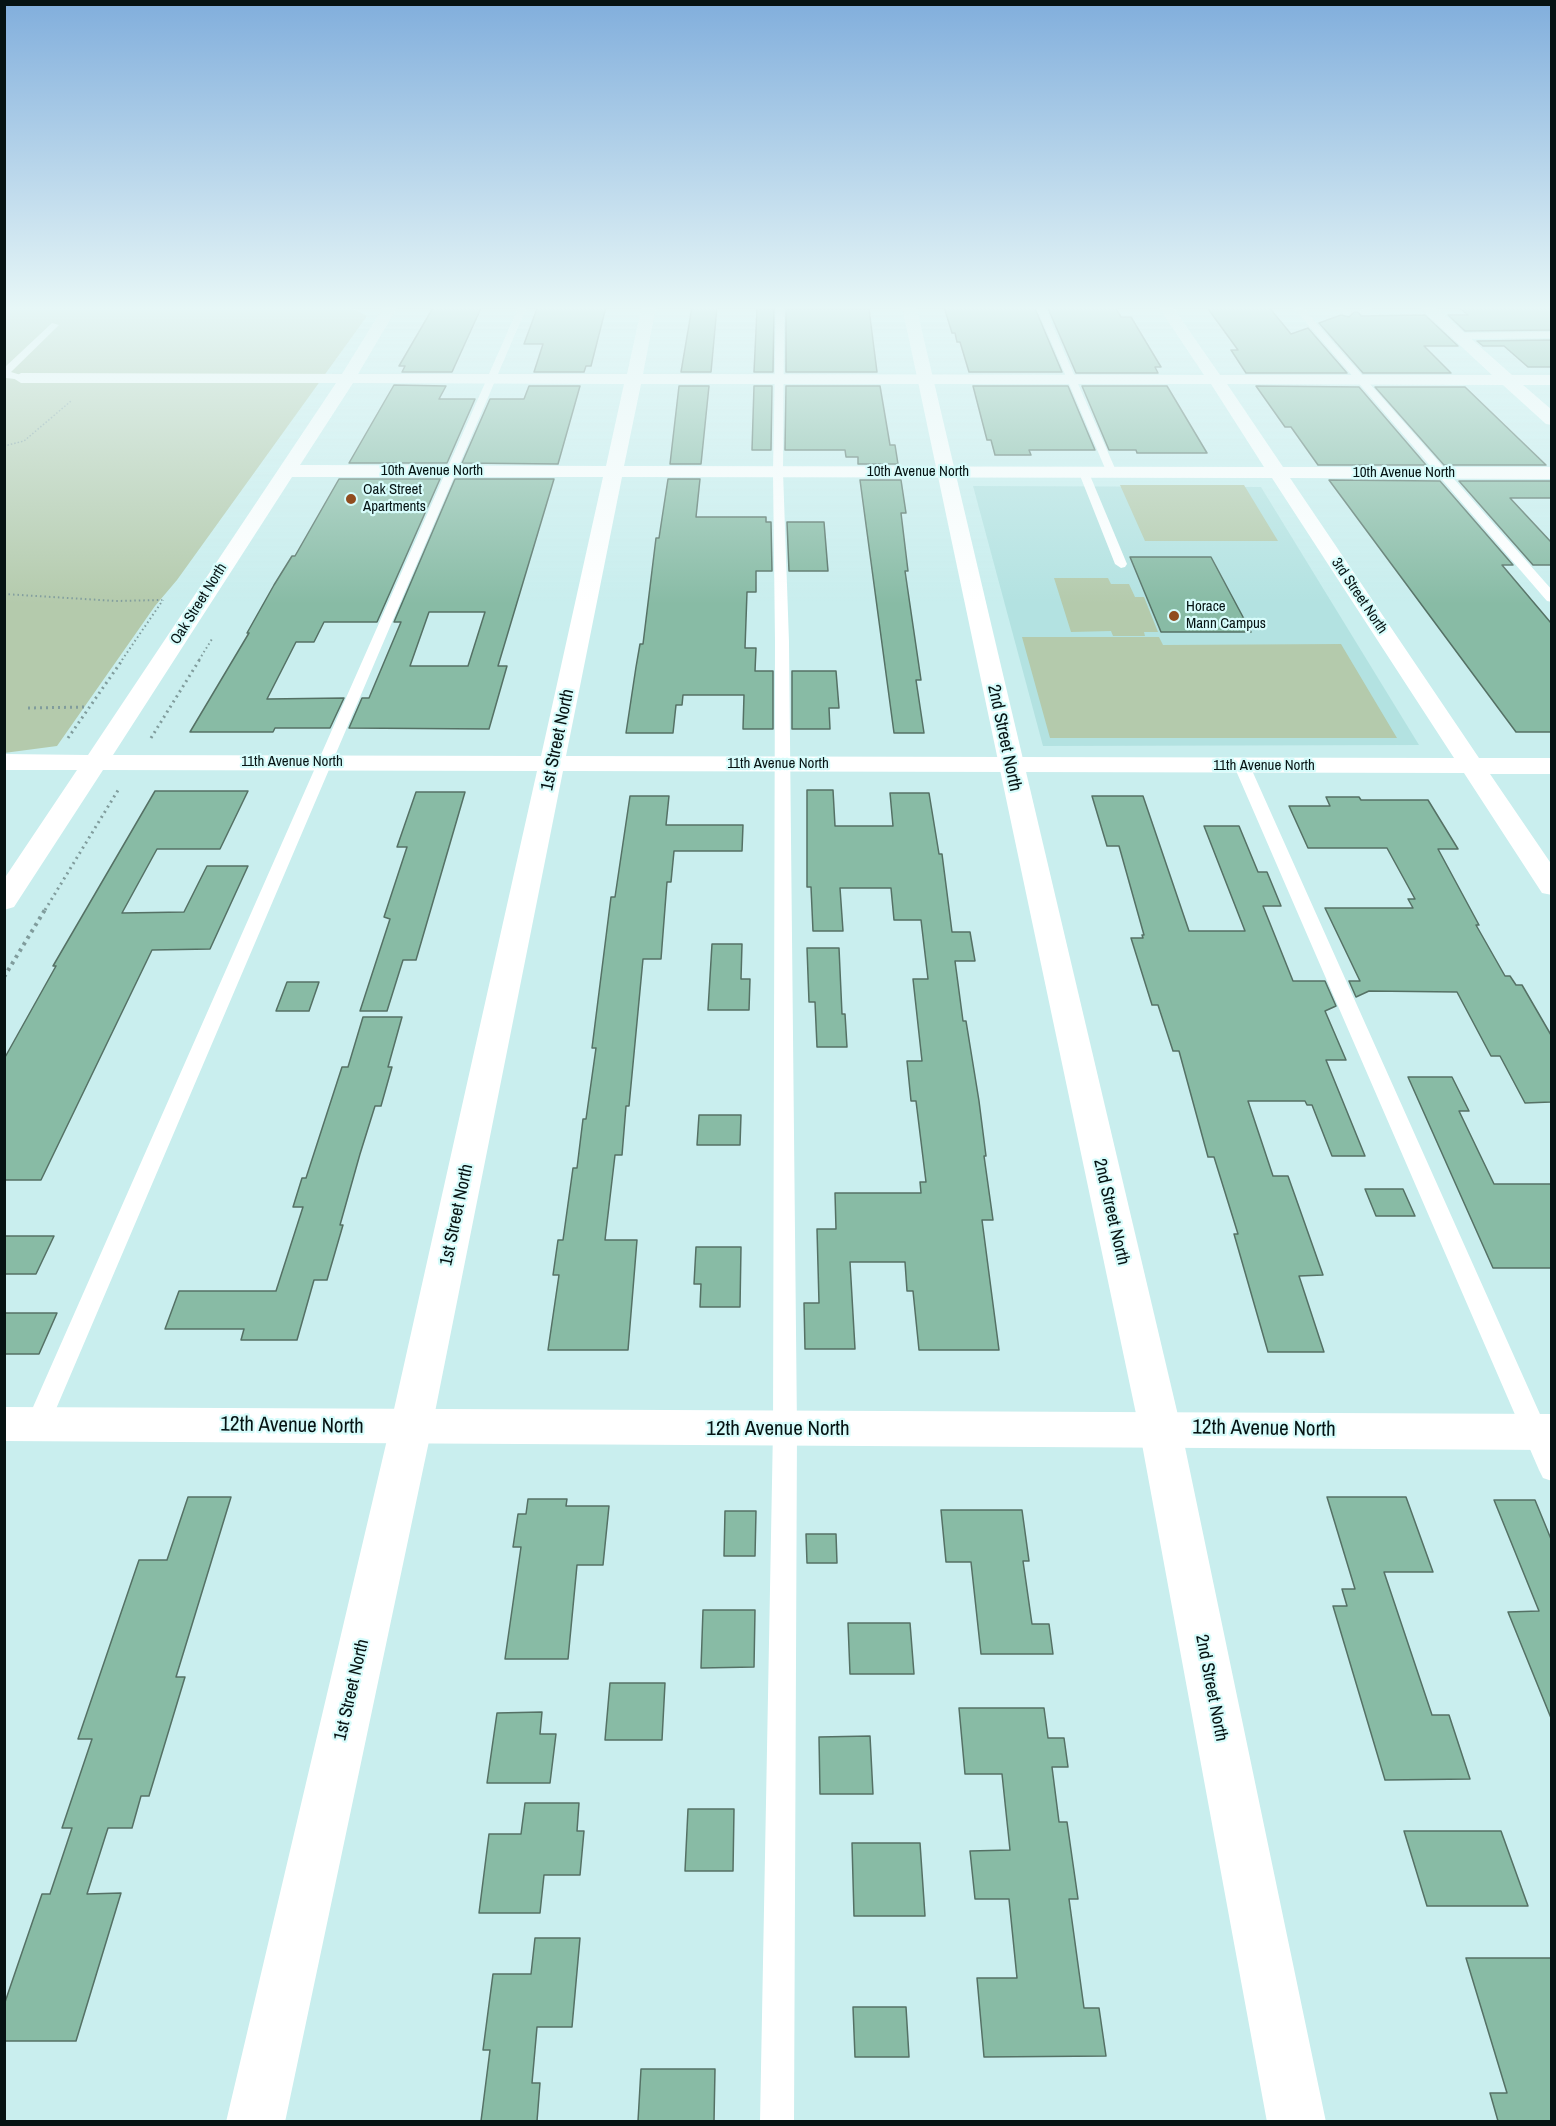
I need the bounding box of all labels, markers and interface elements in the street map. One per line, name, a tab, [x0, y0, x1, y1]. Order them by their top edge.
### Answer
street label: 10th Avenue North	[381, 462, 483, 480]
street label: 10th Avenue North	[867, 463, 969, 481]
street label: 10th Avenue North	[1353, 464, 1455, 482]
place label: Oak Street Apartments	[363, 481, 426, 516]
marker: Oak Street Apartments	[344, 492, 358, 506]
street label: 3rd Street North	[1327, 555, 1391, 637]
street label: Oak Street North	[167, 560, 231, 648]
place label: Horace Mann Campus	[1186, 598, 1266, 633]
marker: Horace Mann Campus	[1167, 609, 1181, 623]
street label: 2nd Street North	[982, 683, 1026, 793]
street label: 1st Street North	[537, 687, 579, 793]
street label: 11th Avenue North	[241, 753, 343, 771]
street label: 11th Avenue North	[727, 755, 829, 773]
street label: 11th Avenue North	[1213, 757, 1315, 775]
street label: 2nd Street North	[1088, 1157, 1134, 1267]
street label: 1st Street North	[436, 1162, 478, 1268]
street label: 12th Avenue North	[220, 1412, 364, 1440]
street label: 12th Avenue North	[1192, 1415, 1336, 1443]
street label: 12th Avenue North	[706, 1416, 850, 1442]
street label: 2nd Street North	[1190, 1633, 1232, 1743]
street label: 1st Street North	[330, 1637, 374, 1743]

